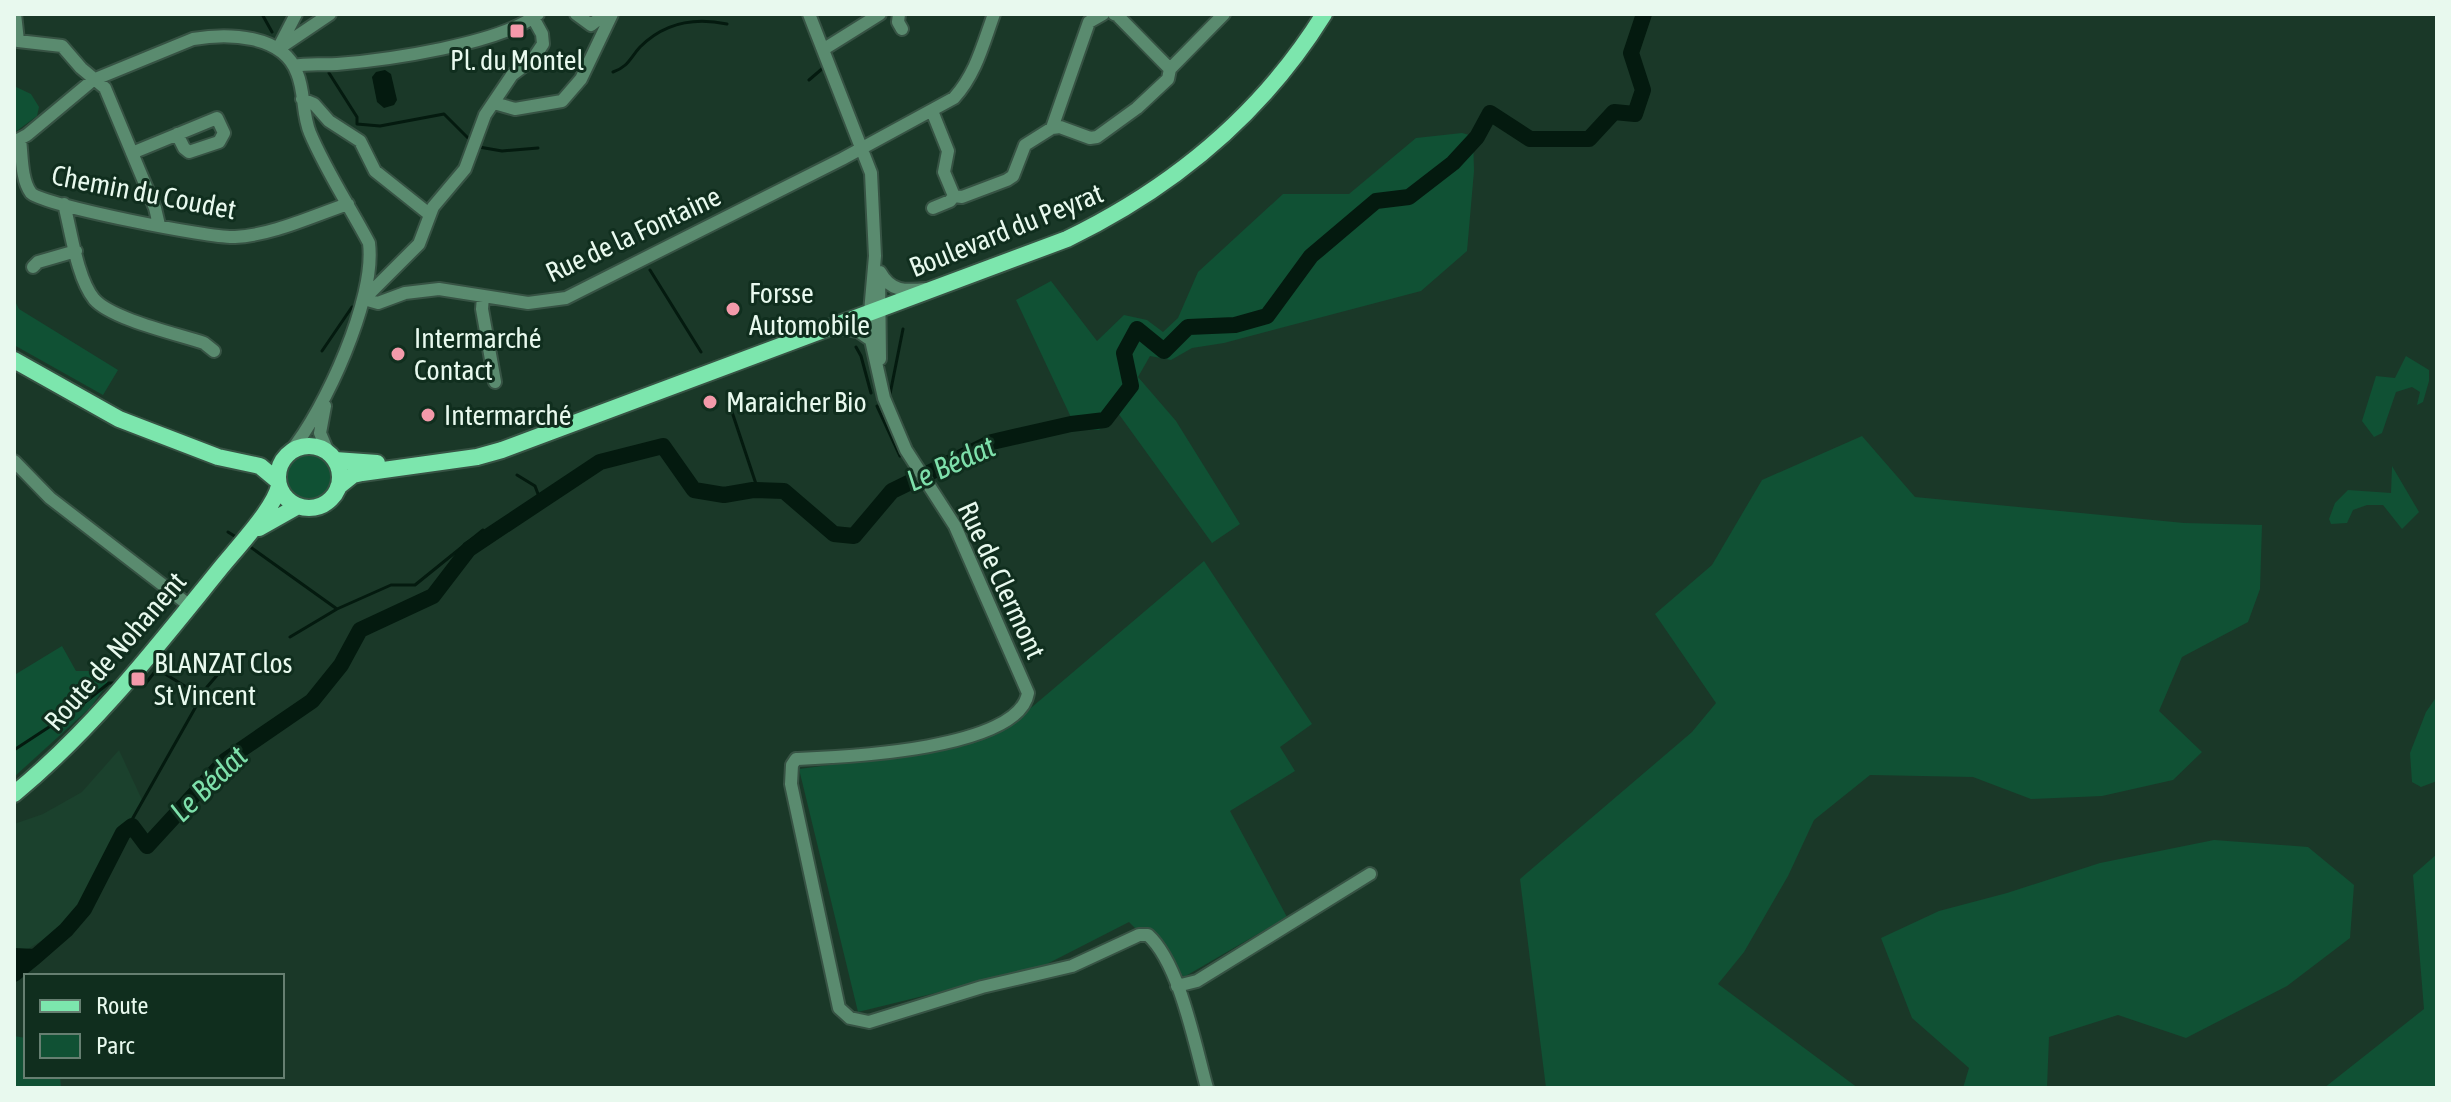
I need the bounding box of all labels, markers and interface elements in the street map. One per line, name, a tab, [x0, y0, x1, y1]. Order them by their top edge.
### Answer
marker: Pl. du Montel	[508, 22, 526, 40]
place label: Pl. du Montel	[450, 44, 585, 76]
street label: Chemin du Coudet	[49, 158, 239, 226]
street label: Boulevard du Peyrat	[905, 177, 1107, 283]
street label: Rue de la Fontaine	[540, 179, 726, 289]
place label: Forsse Automobile	[749, 277, 870, 341]
marker: Forsse Automobile	[724, 300, 742, 318]
place label: Intermarché Contact	[414, 322, 542, 386]
marker: Intermarché Contact	[389, 345, 407, 363]
place label: Maraicher Bio	[726, 386, 867, 418]
marker: Maraicher Bio	[701, 393, 719, 411]
place label: Intermarché	[444, 399, 572, 431]
marker: Intermarché	[419, 406, 437, 424]
water label: Le Bédat	[901, 428, 1000, 498]
street label: Rue de Clermont	[952, 496, 1052, 664]
street label: Route de Nohanent	[38, 565, 192, 737]
place label: BLANZAT Clos St Vincent	[154, 647, 292, 711]
marker: BLANZAT Clos St Vincent	[129, 670, 147, 688]
water label: Le Bédat	[163, 738, 254, 828]
legend	[24, 974, 284, 1078]
text: Route	[96, 992, 148, 1019]
text: Parc	[96, 1032, 135, 1059]

